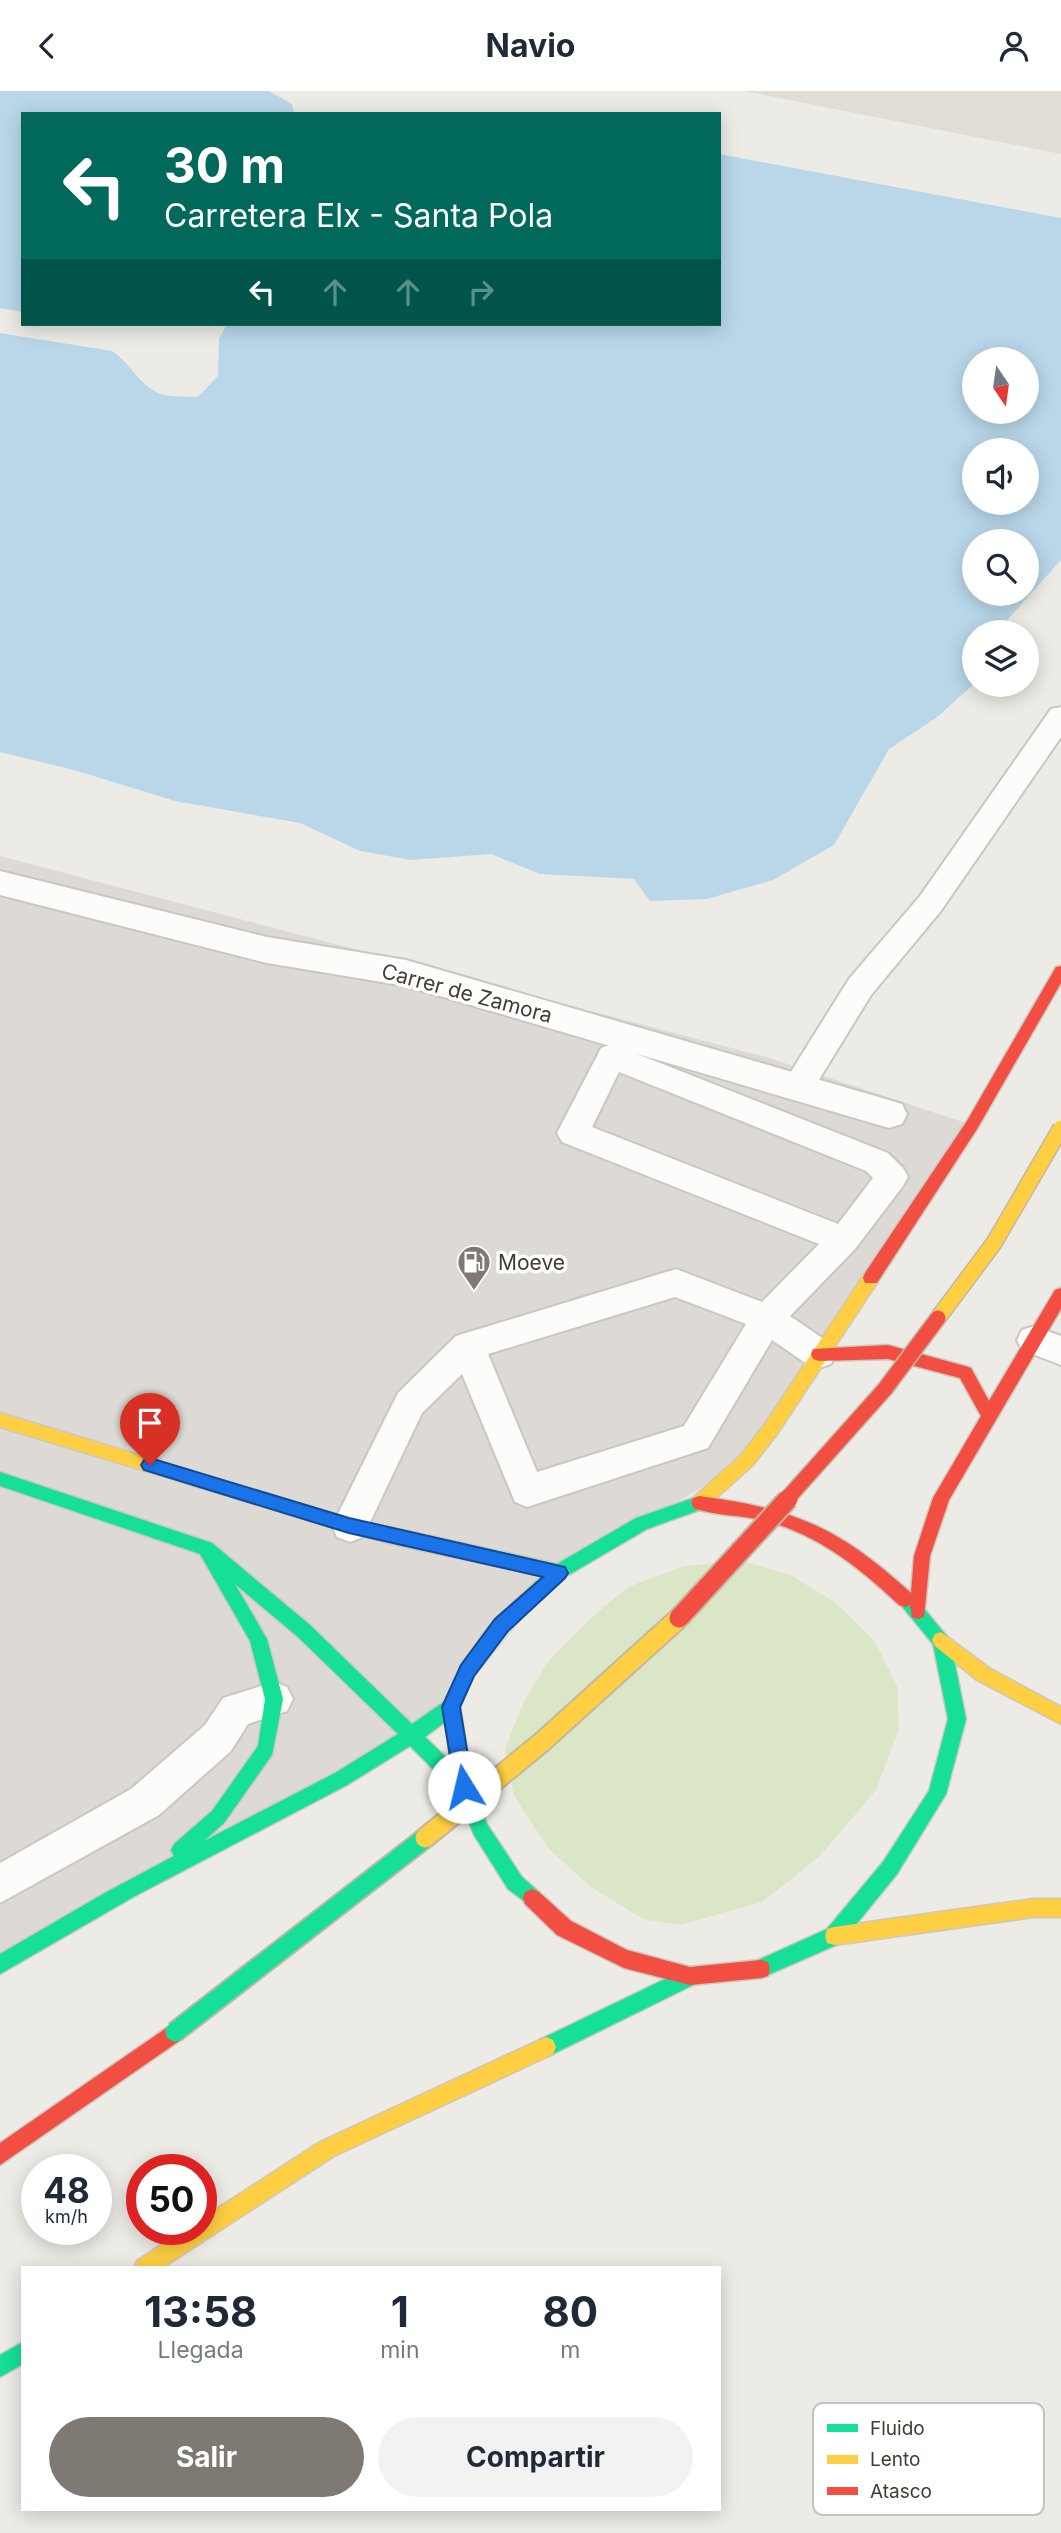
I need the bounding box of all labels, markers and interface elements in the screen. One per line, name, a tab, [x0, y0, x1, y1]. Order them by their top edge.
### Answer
text: Navio	[486, 26, 575, 65]
icon: back	[28, 27, 66, 65]
icon: person	[995, 27, 1033, 65]
text: 30 m	[164, 136, 285, 195]
icon: left	[49, 140, 140, 231]
text: Carretera Elx - Santa Pola	[164, 196, 553, 235]
icon: left	[243, 273, 281, 311]
icon: ahead	[316, 273, 354, 311]
icon: ahead	[389, 273, 427, 311]
icon: right	[462, 273, 500, 311]
north arrow	[962, 347, 1040, 423]
map controls	[962, 347, 1039, 697]
button: sound	[962, 438, 1039, 515]
button: search	[962, 529, 1039, 606]
button: layers	[962, 620, 1039, 697]
street label: Carrer de Zamora	[379, 958, 555, 1028]
fuel station icon: Moeve	[455, 1243, 493, 1292]
place label: Moeve	[498, 1250, 565, 1275]
pin	[120, 1393, 180, 1465]
icon: arrive	[131, 1404, 169, 1442]
position arrow	[427, 1750, 501, 1824]
speed limit sign: 50	[126, 2154, 217, 2245]
text: 48	[43, 2169, 90, 2211]
text: km/h	[45, 2206, 88, 2227]
text: 13:58	[144, 2286, 257, 2337]
text: 1	[391, 2286, 409, 2337]
text: 80	[542, 2286, 598, 2337]
text: Llegada	[158, 2336, 244, 2364]
text: min	[380, 2336, 420, 2364]
text: m	[560, 2336, 580, 2364]
legend	[813, 2403, 1044, 2515]
button: Salir	[49, 2417, 364, 2497]
button: Compartir	[378, 2417, 693, 2497]
text: Fluido	[870, 2417, 925, 2440]
text: Lento	[870, 2448, 920, 2471]
text: Atasco	[870, 2480, 932, 2503]

